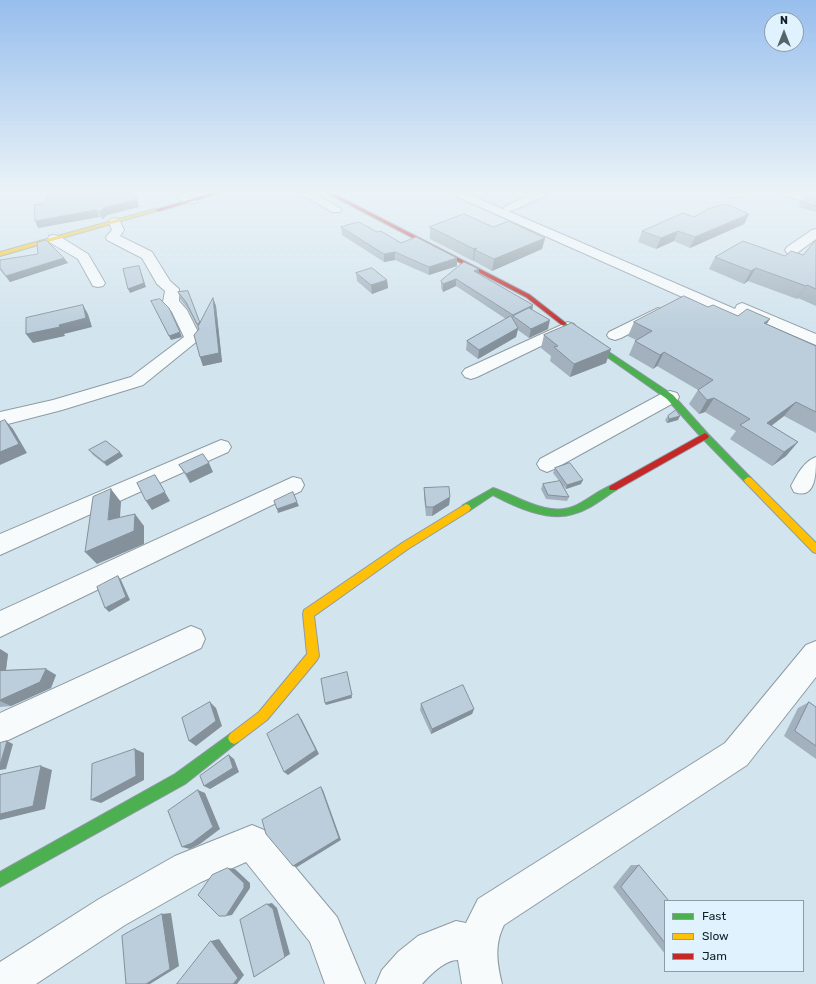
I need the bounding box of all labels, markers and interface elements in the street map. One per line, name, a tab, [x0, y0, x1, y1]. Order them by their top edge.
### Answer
north arrow	[764, 12, 804, 52]
text: N	[780, 14, 788, 27]
legend	[664, 900, 804, 972]
text: Fast	[702, 909, 726, 923]
text: Slow	[702, 929, 729, 943]
text: Jam	[702, 949, 727, 963]

